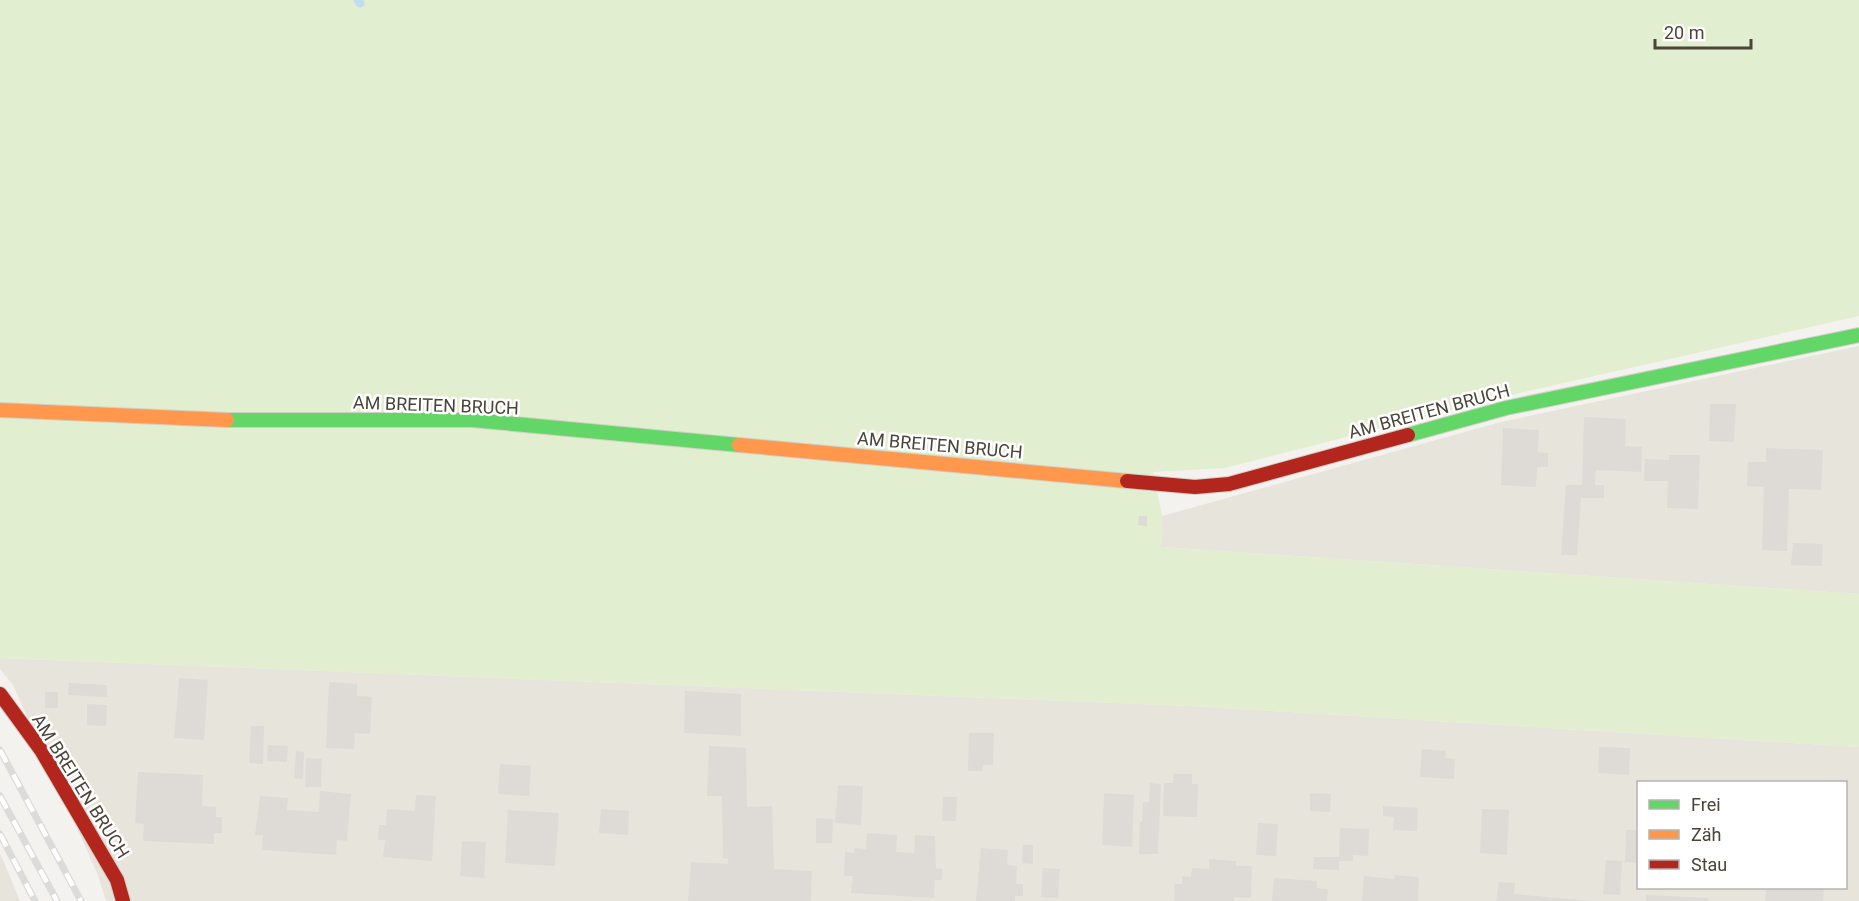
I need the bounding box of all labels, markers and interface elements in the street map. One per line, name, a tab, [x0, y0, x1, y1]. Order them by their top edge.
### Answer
scale bar	[1655, 12, 1751, 50]
text: 20 m	[1664, 22, 1704, 43]
street label: AM BREITEN BRUCH	[1346, 379, 1512, 443]
street label: AM BREITEN BRUCH	[353, 392, 519, 418]
street label: AM BREITEN BRUCH	[856, 427, 1024, 463]
street label: AM BREITEN BRUCH	[28, 710, 134, 862]
legend	[1637, 781, 1847, 889]
text: Frei	[1691, 794, 1721, 815]
text: Zäh	[1691, 824, 1722, 845]
text: Stau	[1691, 854, 1727, 875]

